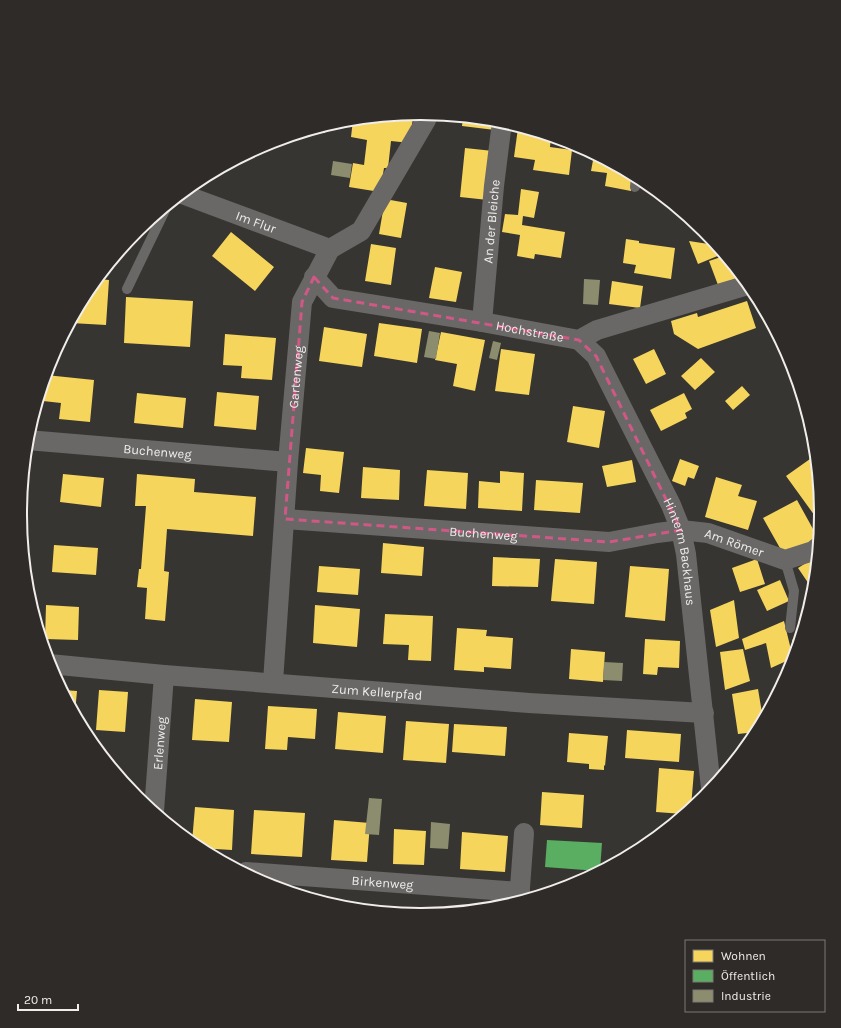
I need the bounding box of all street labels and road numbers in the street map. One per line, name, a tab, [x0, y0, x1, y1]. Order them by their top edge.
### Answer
street label: An der Bleiche	[480, 178, 502, 264]
street label: Im Flur	[234, 207, 279, 236]
street label: Hochstraße	[495, 317, 565, 345]
street label: Gartenweg	[285, 344, 306, 409]
street label: Buchenweg	[123, 441, 193, 461]
street label: Hinterm Backhaus	[661, 495, 699, 607]
street label: Buchenweg	[449, 523, 519, 543]
street label: Am Römer	[703, 525, 766, 560]
street label: Zum Kellerpfad	[331, 680, 423, 702]
street label: Erlenweg	[150, 715, 168, 770]
street label: Birkenweg	[351, 872, 415, 892]

